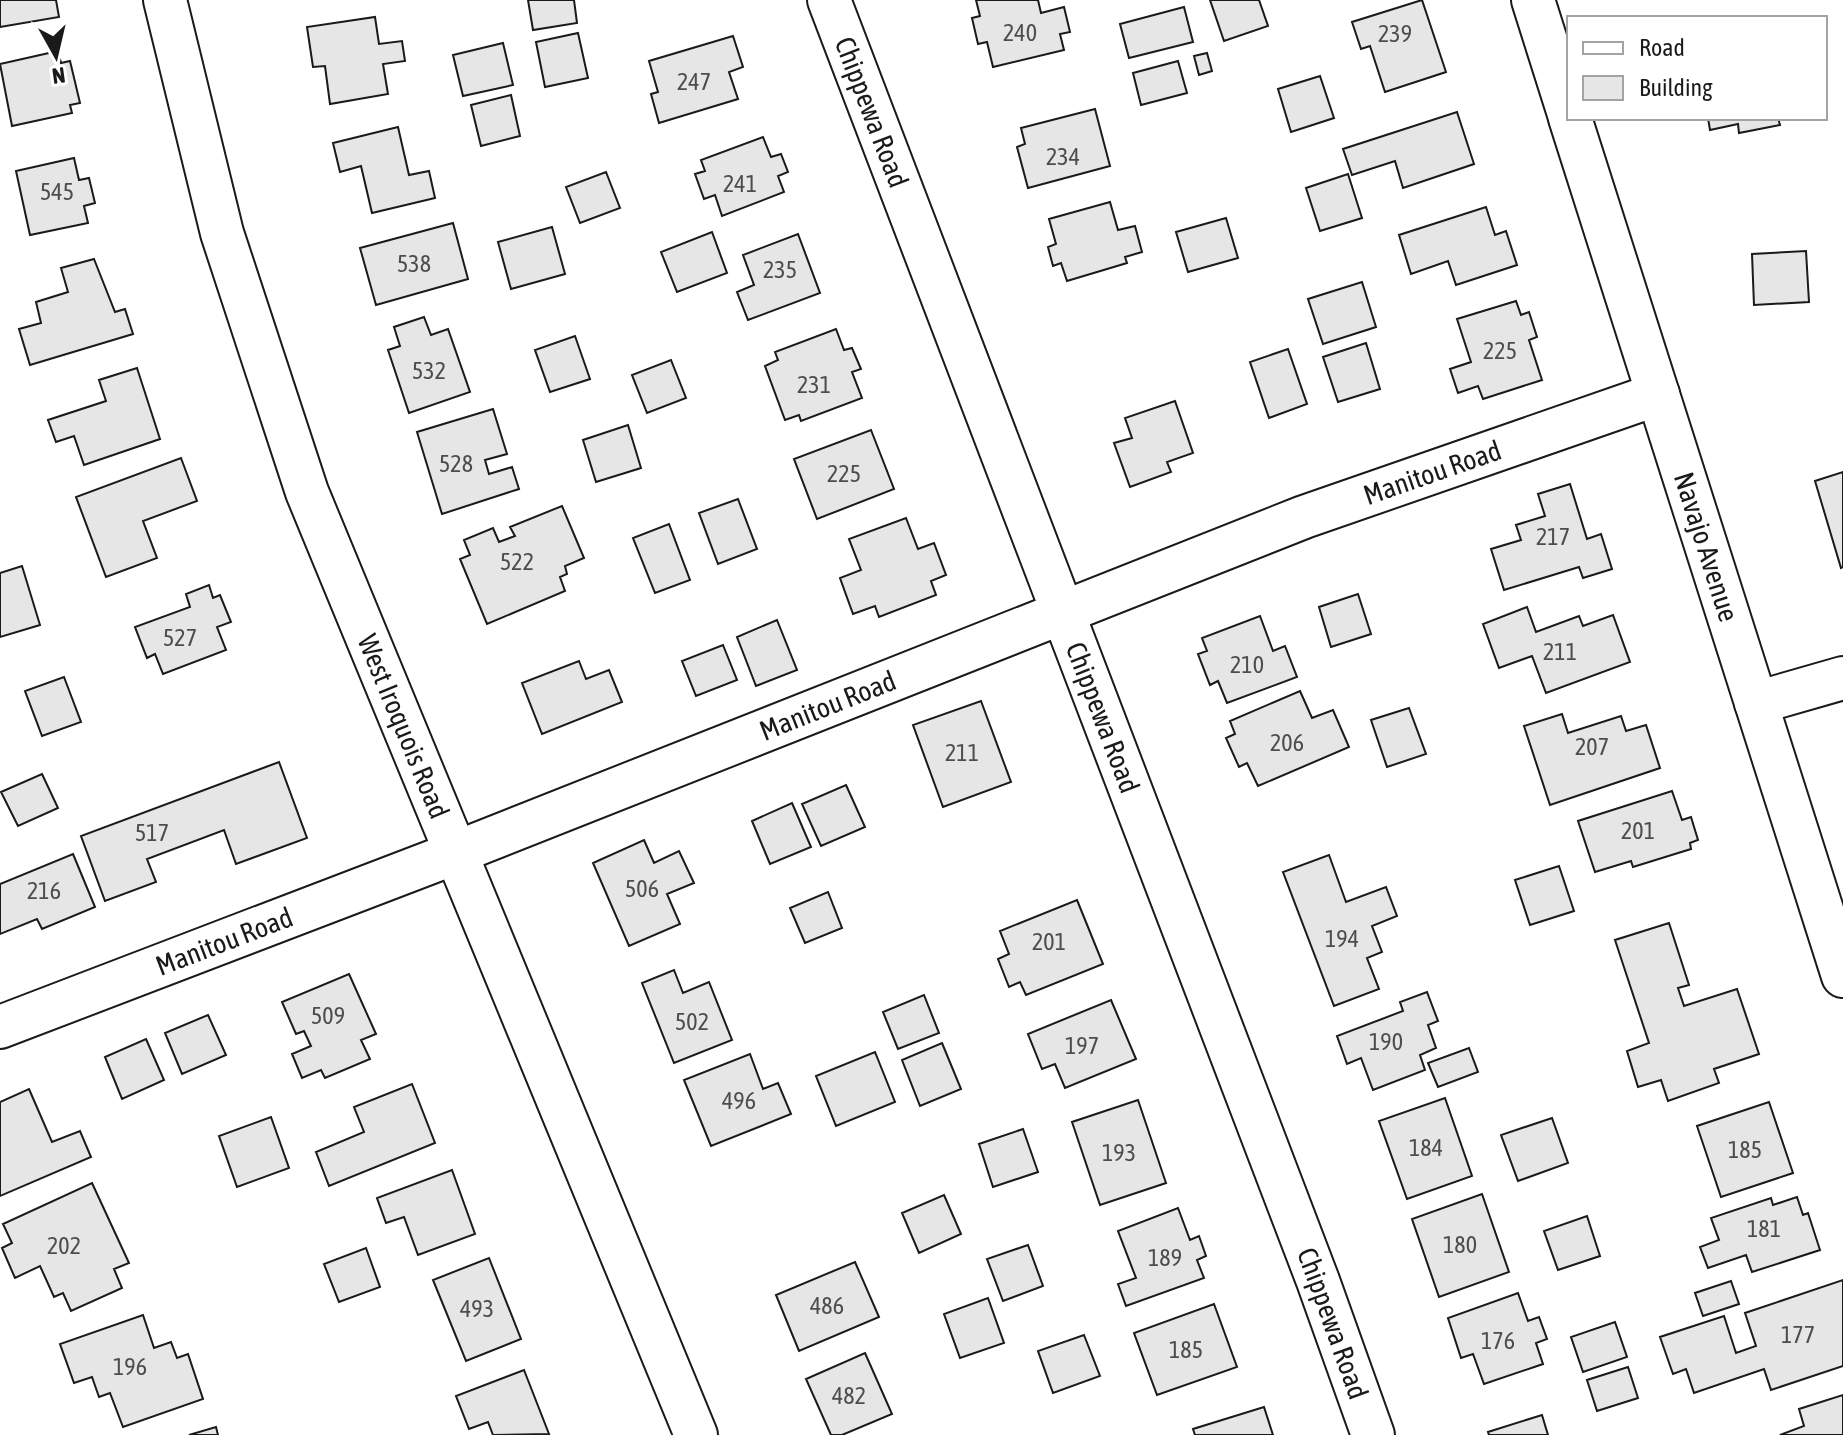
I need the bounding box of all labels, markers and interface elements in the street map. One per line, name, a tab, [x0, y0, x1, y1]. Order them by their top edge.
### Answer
north arrow	[16, 16, 96, 96]
legend	[1567, 16, 1827, 120]
house number: 240	[1003, 19, 1037, 46]
house number: 239	[1378, 20, 1412, 47]
street label: Chippewa Road	[829, 32, 915, 192]
text: Road	[1639, 34, 1685, 61]
text: N	[51, 62, 67, 90]
house number: 247	[677, 68, 711, 95]
text: Building	[1639, 74, 1713, 101]
house number: 234	[1046, 143, 1080, 170]
house number: 241	[723, 170, 757, 197]
house number: 545	[40, 178, 74, 205]
house number: 538	[397, 250, 431, 277]
house number: 235	[763, 256, 797, 283]
house number: 225	[1483, 337, 1517, 364]
house number: 532	[412, 357, 446, 384]
house number: 231	[797, 371, 831, 398]
street label: Manitou Road	[1359, 434, 1505, 511]
house number: 528	[439, 450, 473, 477]
house number: 225	[827, 460, 861, 487]
street label: Navajo Avenue	[1668, 468, 1745, 625]
house number: 217	[1536, 523, 1570, 550]
house number: 522	[500, 548, 534, 575]
house number: 527	[163, 624, 197, 651]
street label: West Iroquois Road	[351, 630, 456, 823]
street label: Chippewa Road	[1060, 638, 1146, 797]
house number: 211	[1543, 638, 1577, 665]
house number: 210	[1230, 651, 1264, 678]
street label: Manitou Road	[755, 664, 900, 747]
house number: 206	[1270, 729, 1304, 756]
house number: 207	[1575, 733, 1609, 760]
house number: 211	[945, 739, 979, 766]
house number: 201	[1621, 817, 1655, 844]
house number: 517	[135, 819, 169, 846]
house number: 506	[625, 875, 659, 902]
house number: 216	[27, 877, 61, 904]
street label: Manitou Road	[151, 901, 297, 982]
house number: 194	[1325, 925, 1359, 952]
house number: 201	[1032, 928, 1066, 955]
house number: 509	[311, 1002, 345, 1029]
house number: 502	[675, 1008, 709, 1035]
house number: 190	[1369, 1028, 1403, 1055]
house number: 197	[1065, 1032, 1099, 1059]
house number: 496	[722, 1087, 756, 1114]
house number: 184	[1409, 1134, 1443, 1161]
house number: 185	[1728, 1136, 1762, 1163]
house number: 193	[1102, 1139, 1136, 1166]
house number: 181	[1747, 1215, 1781, 1242]
house number: 180	[1443, 1231, 1477, 1258]
house number: 202	[47, 1232, 81, 1259]
street label: Chippewa Road	[1291, 1243, 1375, 1403]
house number: 189	[1148, 1244, 1182, 1271]
house number: 486	[810, 1292, 844, 1319]
house number: 493	[460, 1295, 494, 1322]
house number: 177	[1781, 1321, 1815, 1348]
house number: 176	[1481, 1327, 1515, 1354]
house number: 185	[1169, 1336, 1203, 1363]
house number: 196	[113, 1353, 147, 1380]
house number: 482	[832, 1382, 866, 1409]

